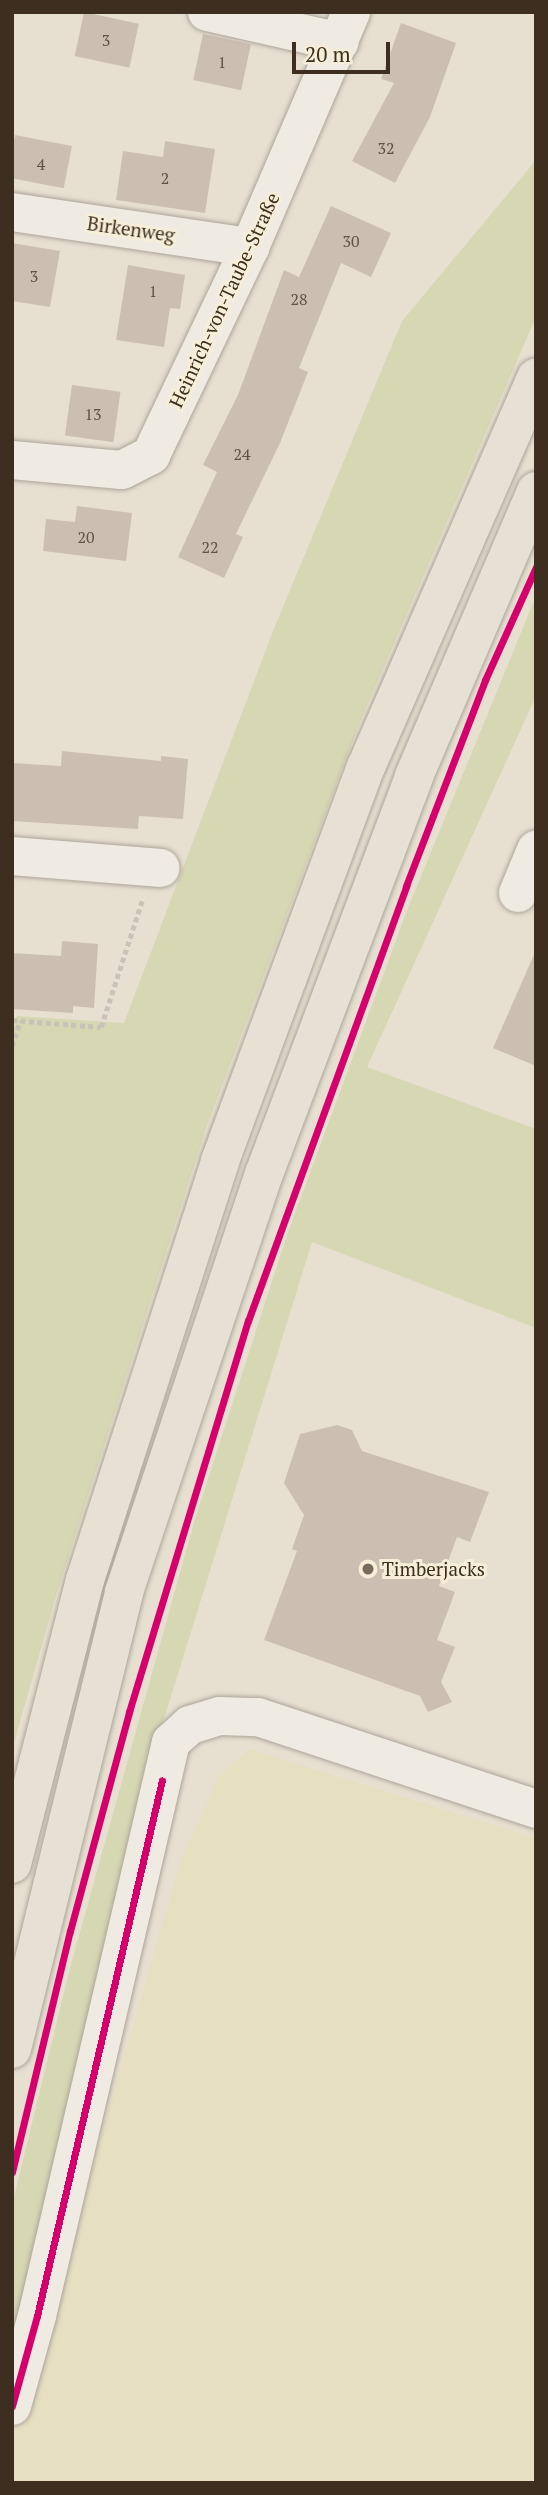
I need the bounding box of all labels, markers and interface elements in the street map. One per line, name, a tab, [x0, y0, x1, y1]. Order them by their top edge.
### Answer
scale bar	[296, 28, 394, 72]
house number: 3	[102, 30, 110, 50]
text: 20 m	[305, 40, 351, 68]
house number: 1	[218, 52, 226, 72]
house number: 32	[377, 138, 395, 158]
house number: 4	[37, 154, 45, 174]
house number: 2	[161, 168, 169, 188]
street label: Heinrich-von-Taube-Straße	[164, 189, 284, 411]
street label: Birkenweg	[86, 212, 176, 246]
house number: 30	[342, 231, 360, 251]
house number: 3	[30, 266, 38, 286]
house number: 1	[149, 281, 157, 301]
house number: 28	[290, 289, 308, 309]
house number: 13	[84, 404, 102, 424]
house number: 24	[233, 444, 251, 464]
house number: 20	[77, 527, 95, 547]
house number: 22	[201, 537, 219, 557]
place label: Timberjacks	[382, 1558, 485, 1580]
marker: Timberjacks	[360, 1561, 376, 1577]

